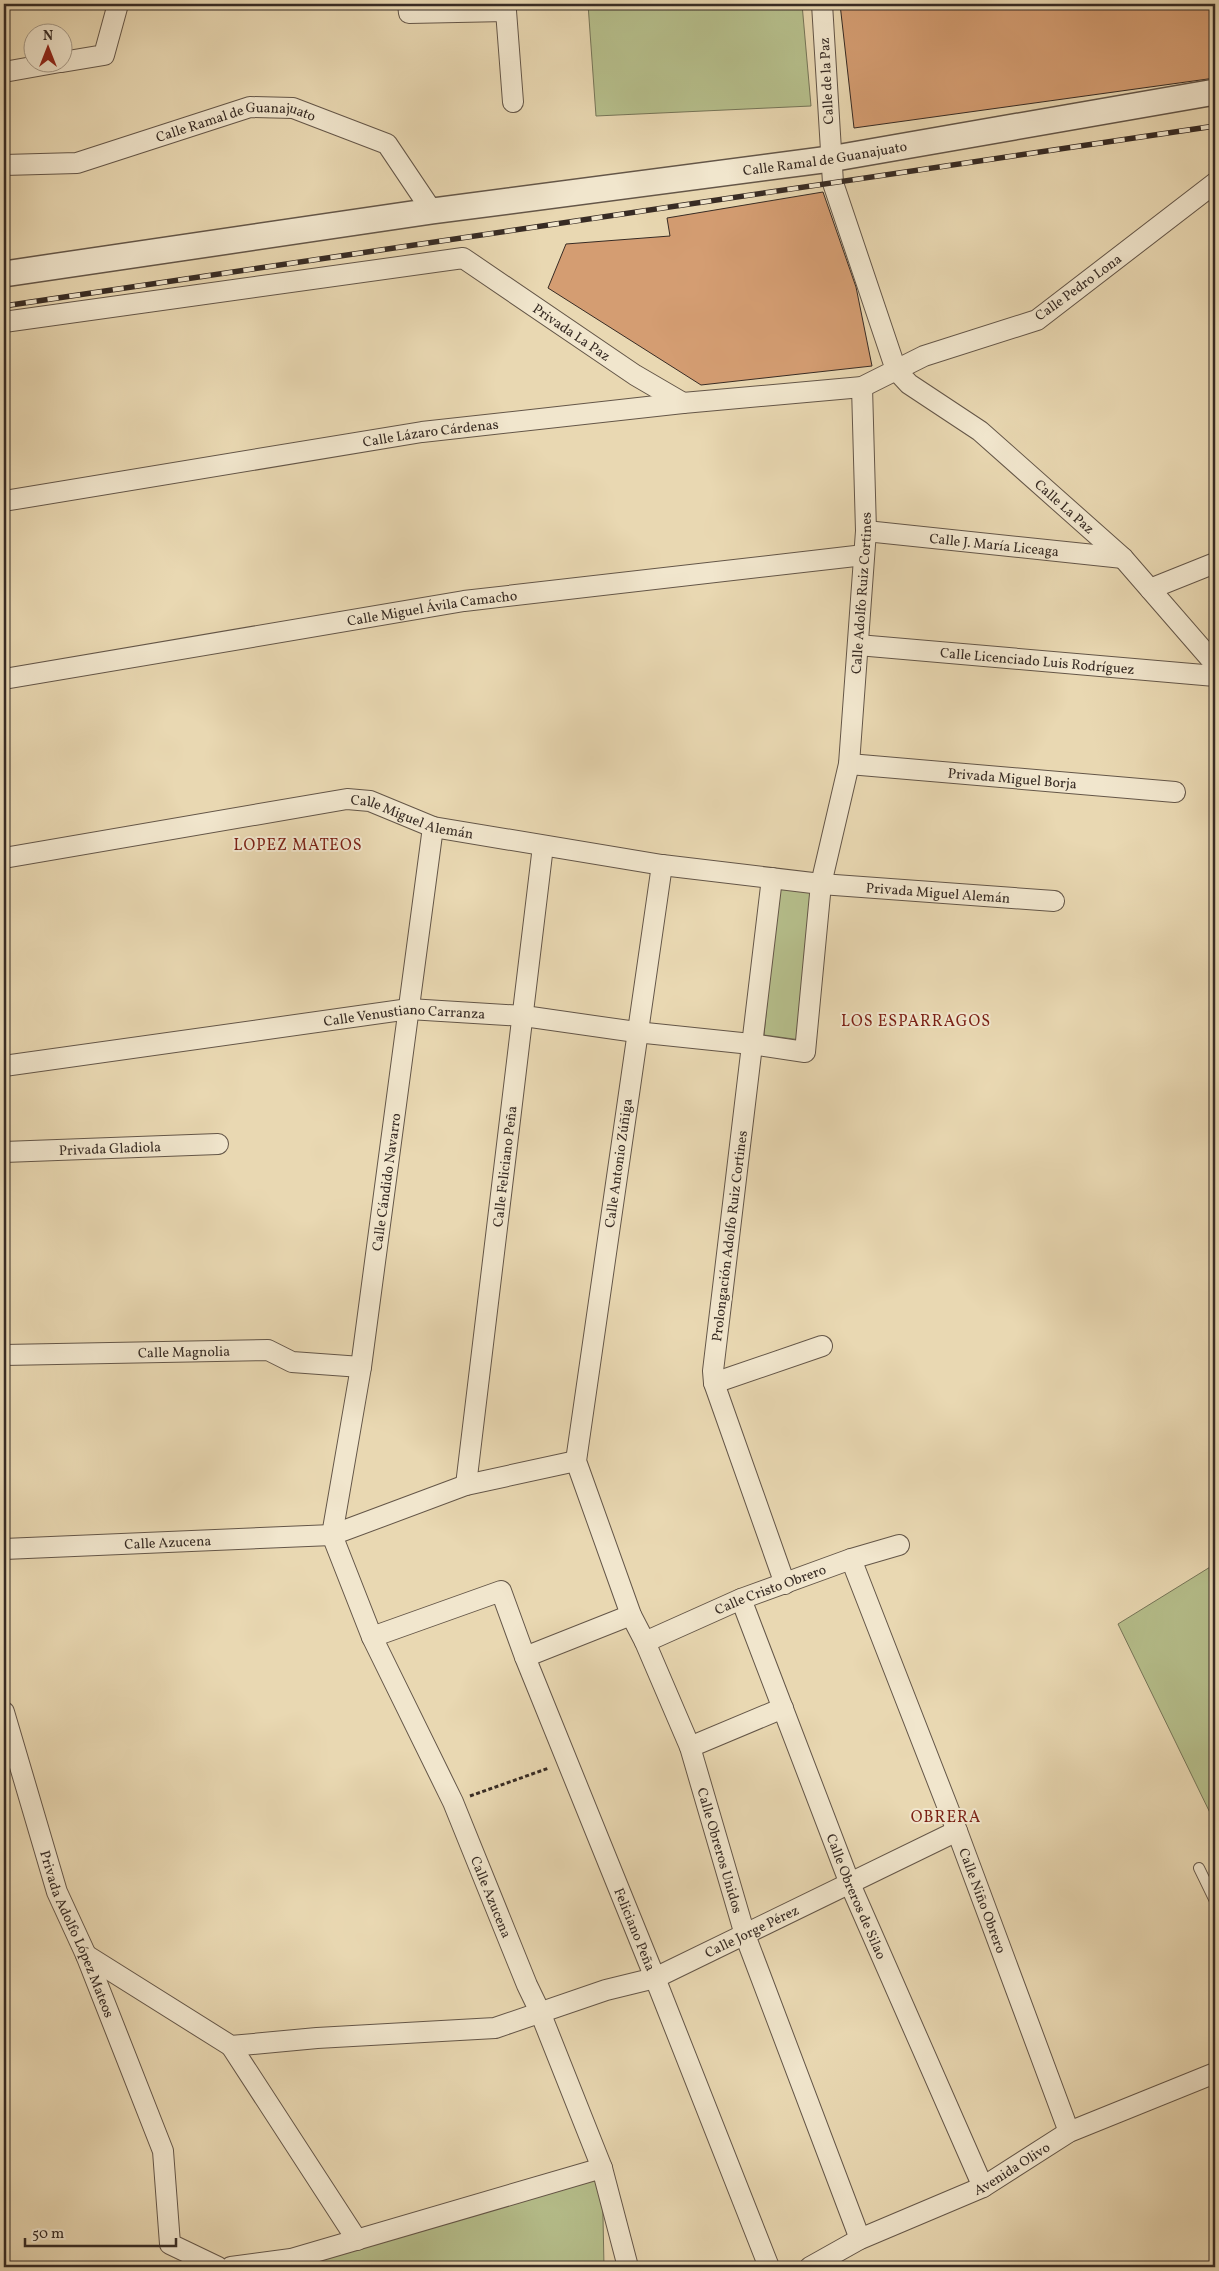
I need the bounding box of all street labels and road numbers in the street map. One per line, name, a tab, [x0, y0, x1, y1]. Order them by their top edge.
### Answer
street label: Calle de la Paz	[816, 37, 839, 125]
street label: Calle Ramal de Guanajuato	[154, 99, 318, 148]
street label: Calle Ramal de Guanajuato	[742, 138, 909, 181]
street label: Calle Pedro Lona	[1032, 250, 1126, 326]
street label: Privada La Paz	[528, 300, 614, 366]
street label: Calle Lázaro Cárdenas	[361, 416, 500, 453]
street label: Calle La Paz	[1030, 476, 1098, 539]
street label: Calle Adolfo Ruiz Cortines	[848, 512, 877, 675]
street label: Calle J. María Liceaga	[928, 530, 1060, 562]
street label: Calle Miguel Ávila Camacho	[346, 587, 518, 632]
street label: Calle Licenciado Luis Rodríguez	[939, 644, 1135, 680]
street label: Privada Miguel Borja	[947, 765, 1078, 795]
street label: Calle Miguel Alemán	[350, 791, 475, 845]
street label: Privada Miguel Alemán	[865, 879, 1011, 909]
street label: Calle Venustiano Carranza	[322, 1001, 486, 1032]
street label: Calle Antonio Zúñiga	[601, 1097, 638, 1229]
street label: Calle Feliciano Peña	[489, 1105, 523, 1228]
street label: Calle Cándido Navarro	[368, 1112, 407, 1252]
street label: Prolongación Adolfo Ruiz Cortines	[708, 1130, 753, 1343]
street label: Privada Gladiola	[58, 1138, 161, 1161]
street label: Calle Magnolia	[138, 1343, 230, 1363]
street label: Calle Azucena	[124, 1532, 212, 1555]
street label: Calle Cristo Obrero	[712, 1561, 829, 1621]
street label: Calle Obreros Unidos	[691, 1786, 746, 1916]
street label: Calle Obreros de Silao	[821, 1831, 890, 1963]
street label: Calle Niño Obrero	[953, 1846, 1010, 1956]
street label: Privada Adolfo López Mateos	[34, 1848, 118, 2021]
street label: Calle Azucena	[465, 1854, 515, 1941]
street label: Feliciano Peña	[609, 1885, 659, 1974]
street label: Calle Jorge Pérez	[702, 1901, 802, 1963]
street label: Avenida Olivo	[971, 2139, 1054, 2201]

